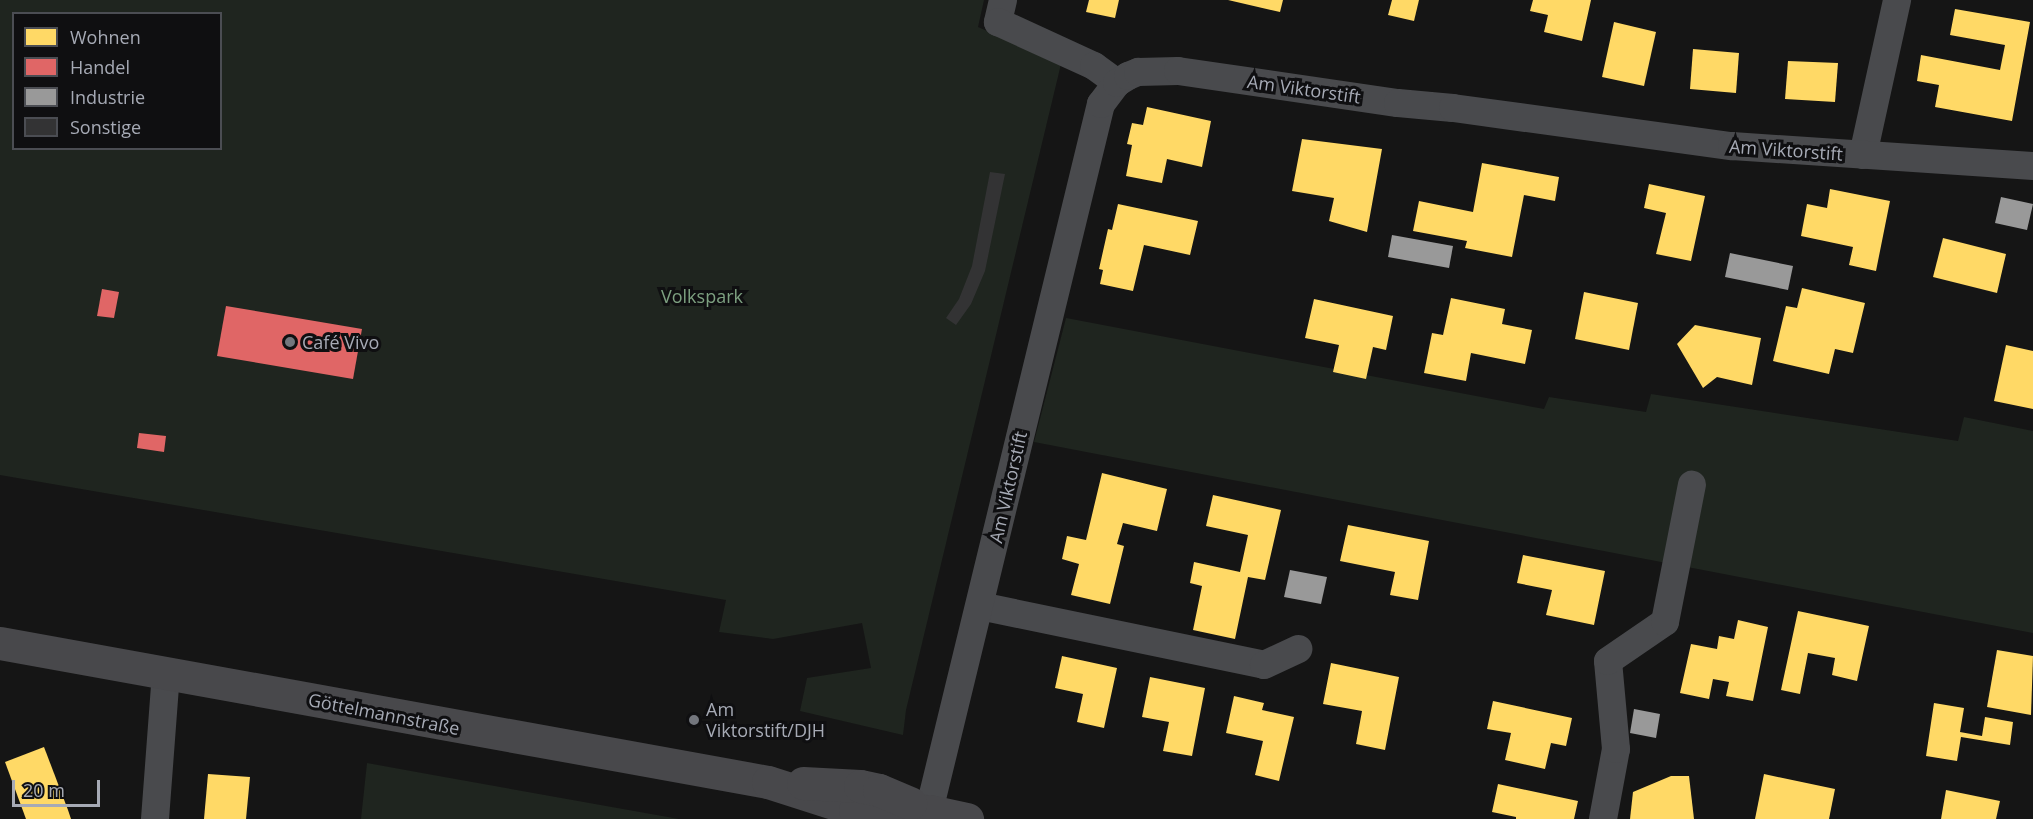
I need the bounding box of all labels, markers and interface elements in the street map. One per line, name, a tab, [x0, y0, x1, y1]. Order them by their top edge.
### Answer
legend	[12, 12, 222, 150]
text: Wohnen	[70, 25, 141, 49]
text: Handel	[70, 55, 130, 79]
street label: Am Viktorstift	[1246, 70, 1362, 108]
text: Industrie	[70, 85, 145, 109]
text: Sonstige	[70, 115, 141, 139]
street label: Am Viktorstift	[1728, 135, 1844, 165]
park label: Volkspark	[661, 285, 743, 307]
place label: Café Vivo	[302, 331, 379, 353]
marker: Café Vivo	[283, 335, 297, 349]
street label: Am Viktorstift	[985, 429, 1031, 545]
street label: Göttelmannstraße	[306, 689, 462, 739]
place label: Am Viktorstift/DJH	[706, 699, 825, 742]
marker: Am Viktorstift/DJH	[687, 713, 701, 727]
scale bar	[15, 768, 104, 806]
text: 20 m	[23, 778, 65, 802]

